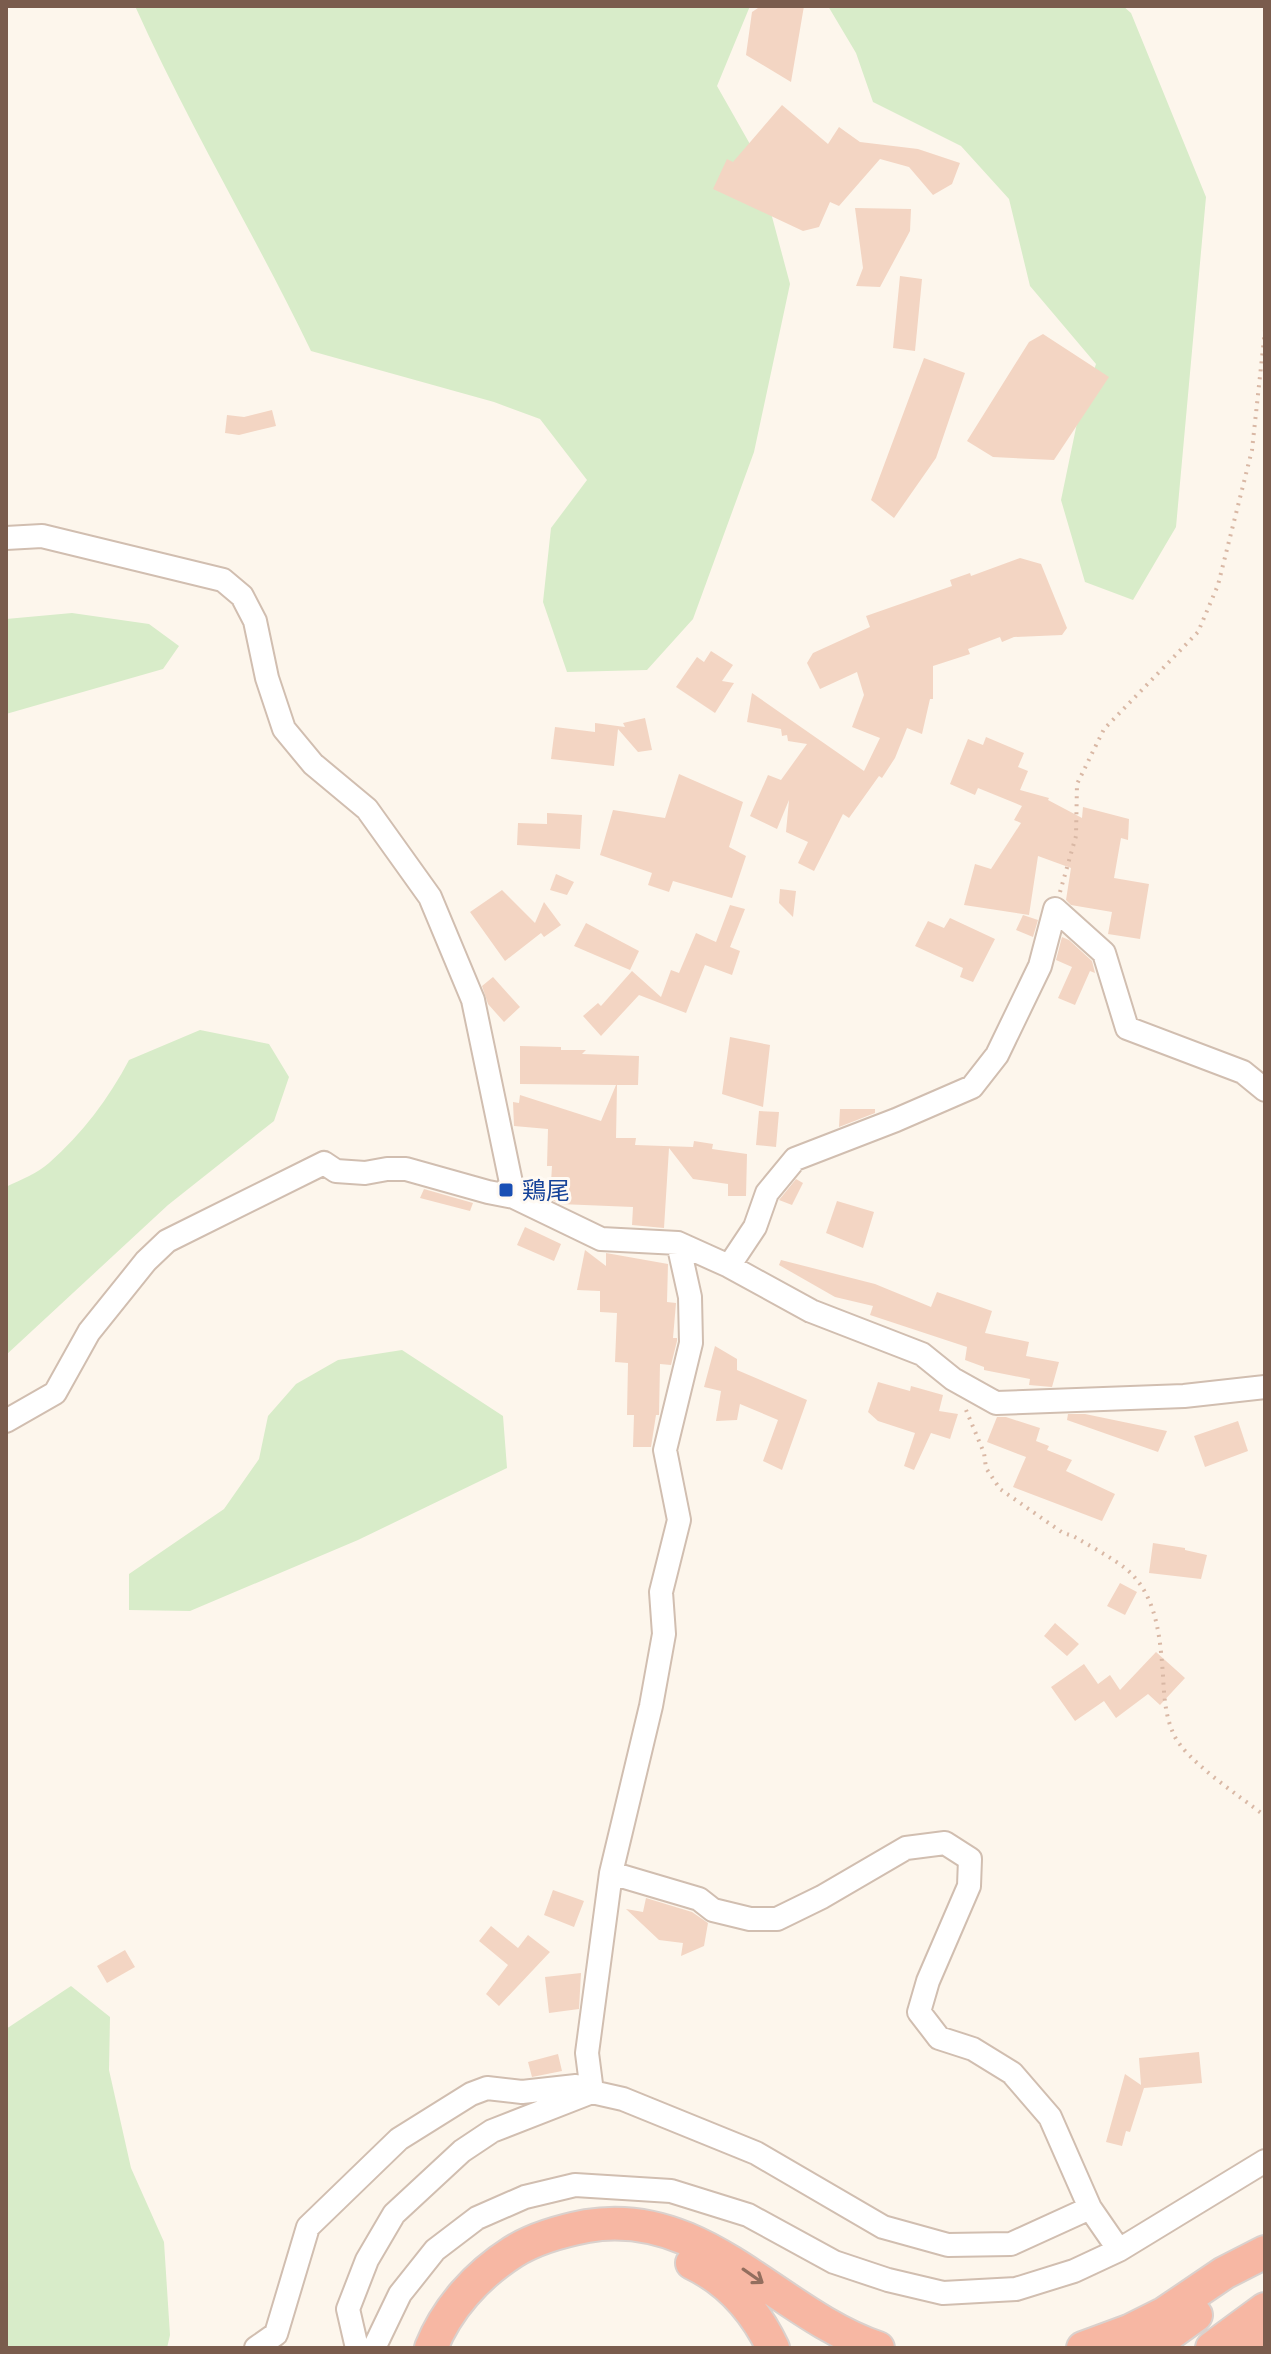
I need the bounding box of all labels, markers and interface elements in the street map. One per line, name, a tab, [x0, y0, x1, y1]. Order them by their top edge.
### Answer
place label: 鶏尾	[522, 1177, 570, 1204]
marker: 鶏尾	[497, 1181, 515, 1199]
one-way arrow	[741, 2267, 763, 2284]

